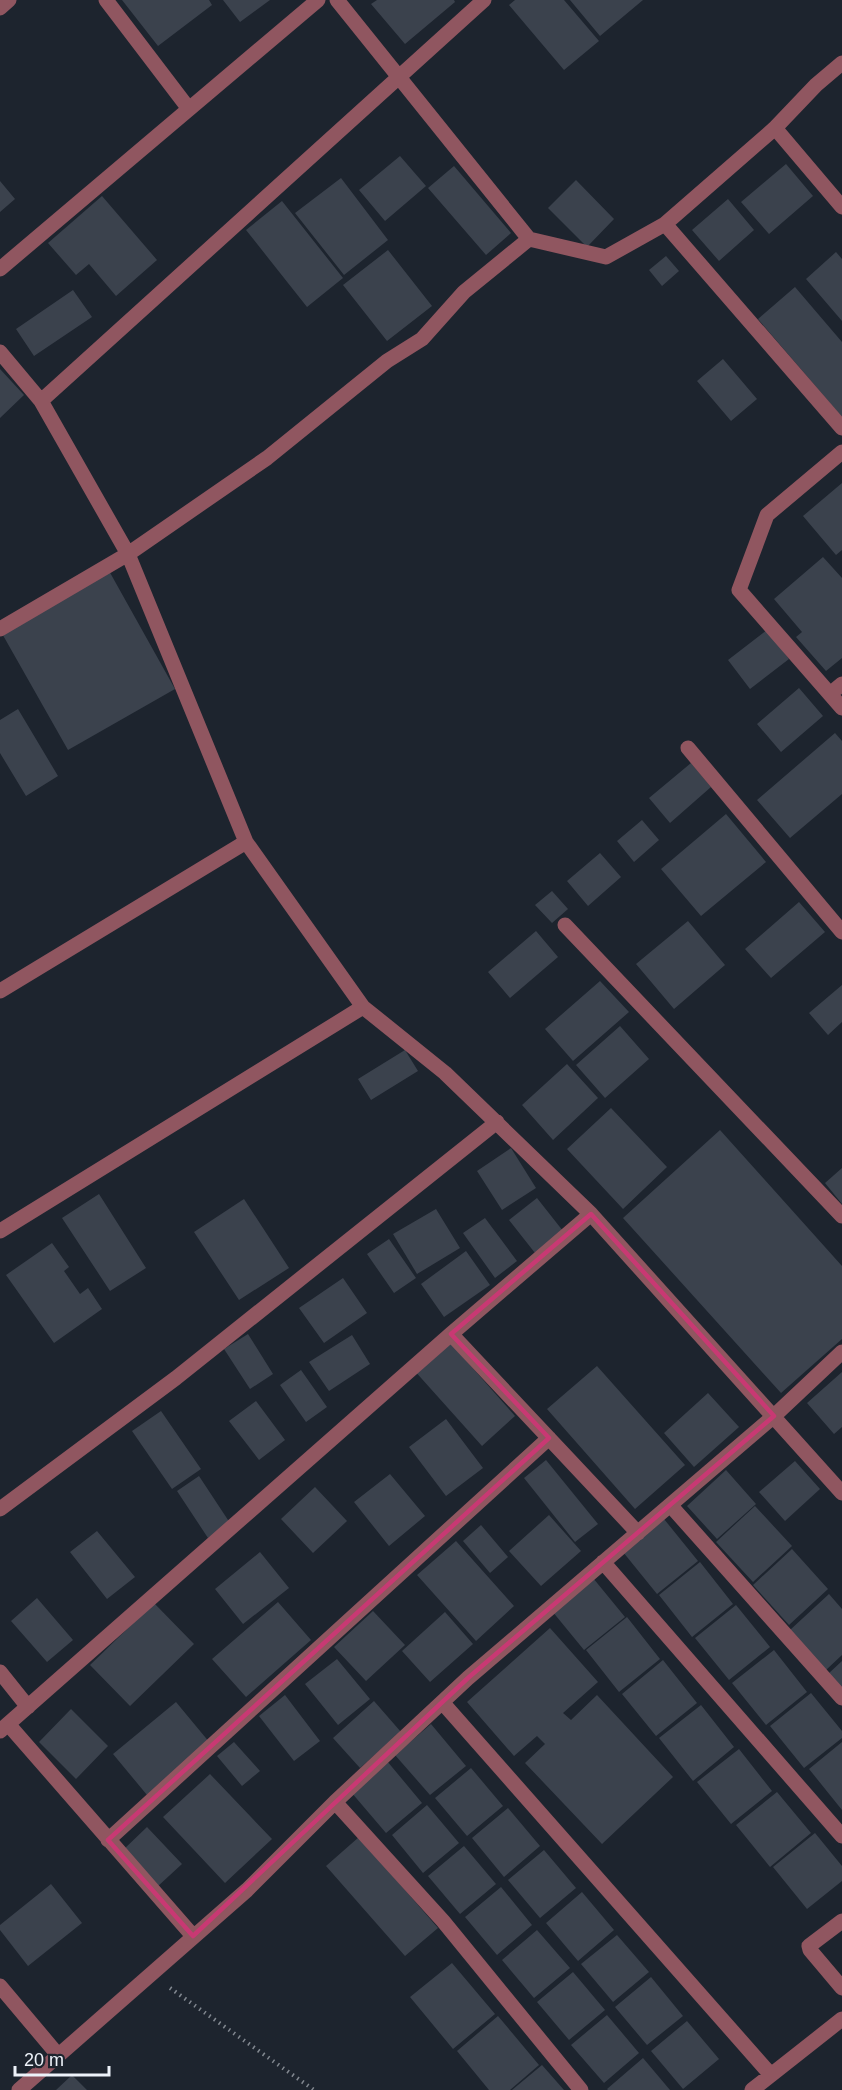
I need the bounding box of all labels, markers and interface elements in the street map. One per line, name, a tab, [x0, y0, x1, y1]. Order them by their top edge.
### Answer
scale bar	[15, 2039, 110, 2077]
text: 20 m	[24, 2050, 64, 2070]

